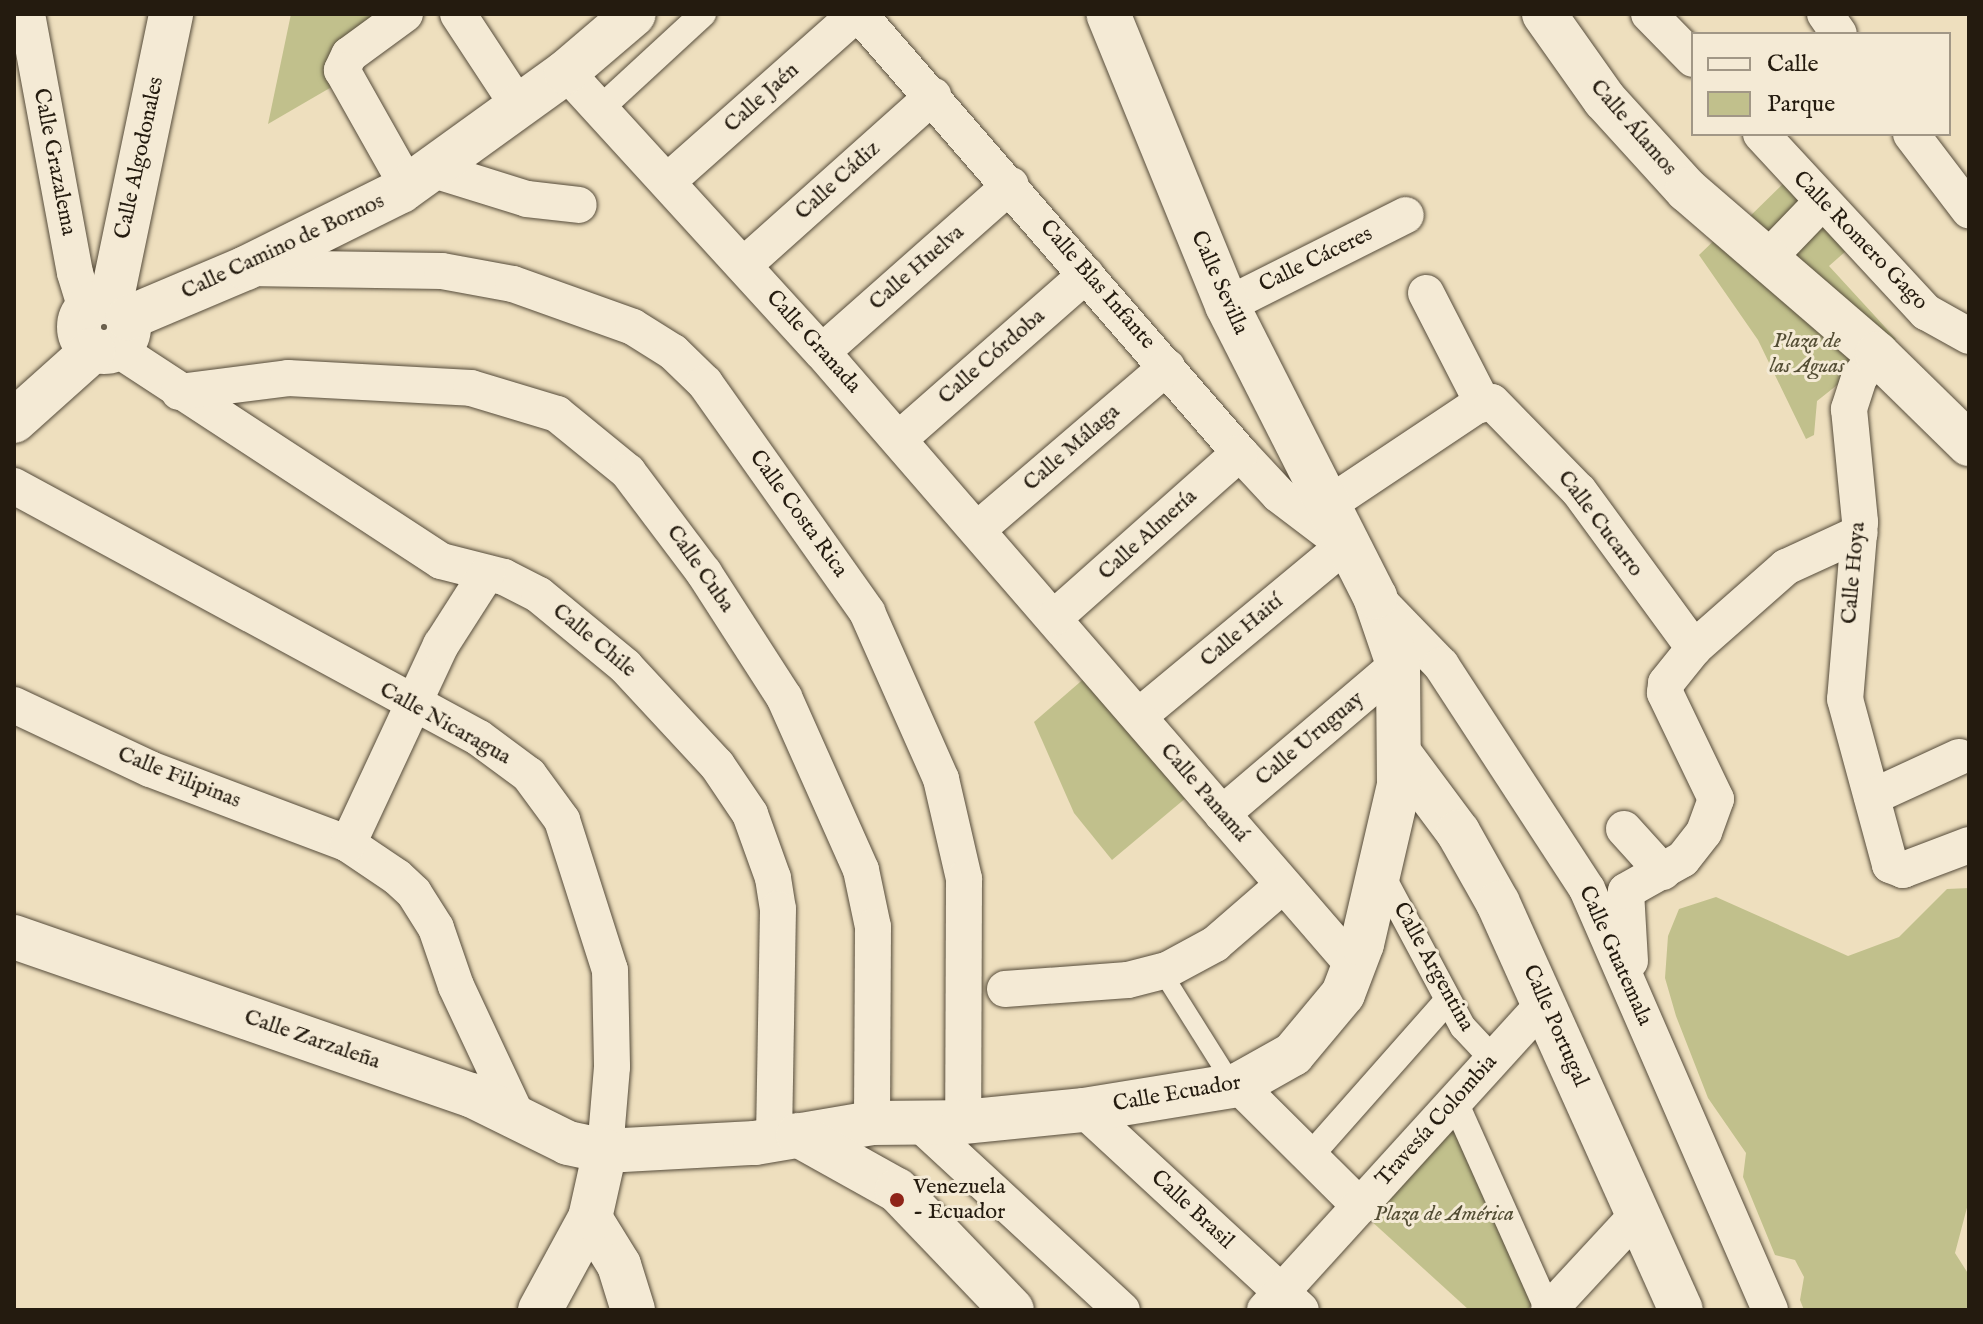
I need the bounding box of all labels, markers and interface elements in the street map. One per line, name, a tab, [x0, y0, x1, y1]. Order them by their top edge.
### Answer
legend	[1691, 32, 1951, 136]
text: Calle	[1767, 49, 1819, 80]
street label: Calle Jaén	[719, 57, 805, 139]
street label: Calle Algodonales	[110, 74, 170, 242]
street label: Calle Álamos	[1584, 74, 1682, 182]
street label: Calle Grazalema	[27, 86, 81, 238]
text: Parque	[1767, 89, 1835, 120]
street label: Calle Cádiz	[790, 136, 886, 226]
street label: Calle Romero Gago	[1787, 166, 1933, 316]
street label: Calle Camino de Bornos	[177, 188, 389, 306]
street label: Calle Blas Infante	[1034, 215, 1160, 355]
street label: Calle Huelva	[864, 220, 970, 316]
street label: Calle Cáceres	[1255, 221, 1377, 299]
street label: Calle Sevilla	[1184, 227, 1254, 339]
street label: Calle Granada	[760, 285, 866, 399]
street label: Calle Córdoba	[933, 304, 1051, 410]
park label: Plaza de las Aguas	[1769, 328, 1845, 380]
street label: Calle Málaga	[1018, 399, 1126, 497]
street label: Calle Costa Rica	[743, 445, 853, 583]
street label: Calle Cucarro	[1551, 466, 1649, 582]
street label: Calle Almería	[1093, 484, 1203, 586]
street label: Calle Cuba	[660, 520, 740, 618]
street label: Calle Hoya	[1836, 521, 1872, 625]
street label: Calle Haití	[1195, 589, 1289, 673]
street label: Calle Chile	[547, 598, 641, 684]
street label: Calle Nicaragua	[375, 677, 515, 771]
street label: Calle Uruguay	[1251, 686, 1369, 792]
street label: Calle Panamá	[1154, 738, 1254, 848]
street label: Calle Filipinas	[114, 741, 244, 815]
street label: Calle Guatemala	[1572, 882, 1658, 1030]
street label: Calle Argentina	[1387, 898, 1479, 1036]
street label: Calle Portugal	[1516, 961, 1594, 1091]
street label: Calle Zarzaleña	[241, 1004, 383, 1076]
street label: Travesía Colombia	[1371, 1050, 1503, 1192]
street label: Calle Ecuador	[1111, 1070, 1243, 1118]
street label: Calle Brasil	[1145, 1165, 1239, 1255]
place label: Venezuela - Ecuador	[913, 1174, 1005, 1226]
marker: Venezuela - Ecuador	[888, 1191, 906, 1209]
park label: Plaza de América	[1374, 1202, 1514, 1228]

